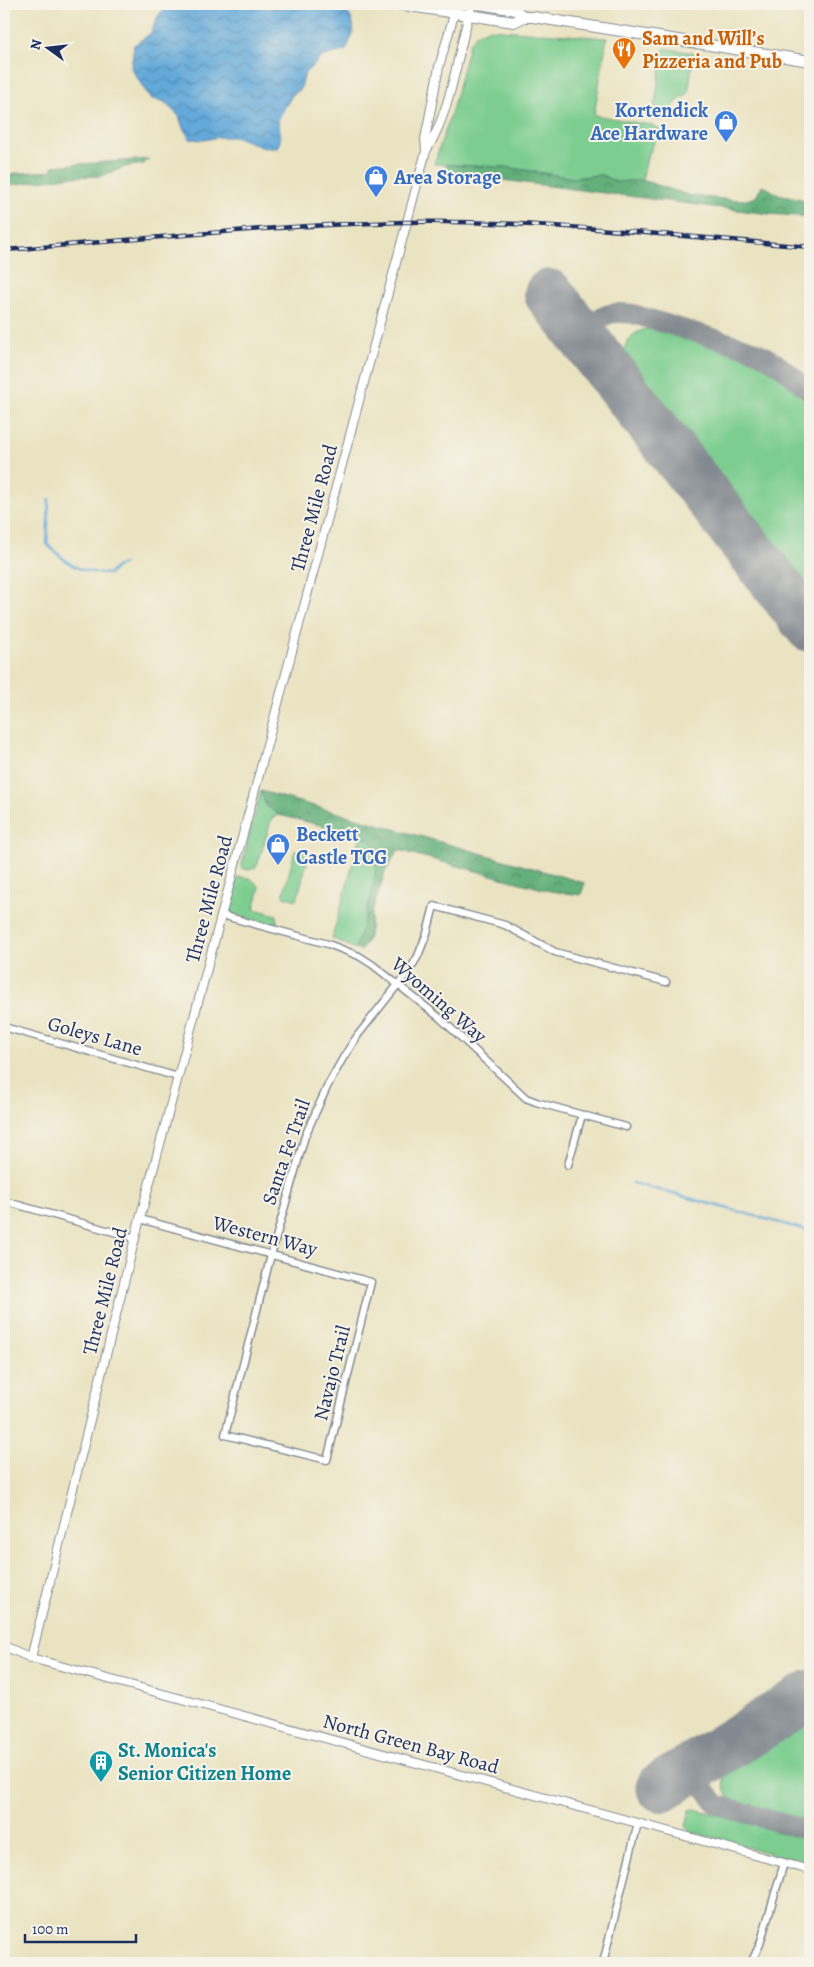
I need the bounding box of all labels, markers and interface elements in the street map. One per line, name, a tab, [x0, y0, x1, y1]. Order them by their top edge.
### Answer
north arrow	[22, 22, 72, 72]
place label: Sam and Will’s Pizzeria and Pub	[642, 25, 782, 75]
restaurant icon: Sam and Will’s Pizzeria and Pub	[611, 36, 637, 70]
text: N	[25, 37, 46, 52]
place label: Kortendick Ace Hardware	[589, 97, 709, 147]
shop icon: Kortendick Ace Hardware	[713, 109, 739, 143]
shop icon: Area Storage	[363, 164, 389, 198]
place label: Area Storage	[393, 164, 501, 191]
street label: Three Mile Road	[284, 441, 344, 575]
place label: Beckett Castle TCG	[296, 821, 387, 871]
street label: Three Mile Road	[179, 832, 239, 966]
shop icon: Beckett Castle TCG	[265, 832, 291, 866]
street label: Wyoming Way	[385, 950, 493, 1050]
street label: Goleys Lane	[45, 1010, 145, 1062]
street label: Santa Fe Trail	[255, 1095, 317, 1209]
street label: Western Way	[209, 1209, 321, 1263]
street label: Three Mile Road	[76, 1224, 134, 1358]
street label: Navajo Trail	[307, 1322, 357, 1424]
street label: North Green Bay Road	[320, 1707, 502, 1781]
place label: St. Monica's Senior Citizen Home	[118, 1737, 291, 1787]
building icon: St. Monica's Senior Citizen Home	[88, 1749, 114, 1783]
scale bar	[25, 1912, 136, 1944]
text: 100 m	[32, 1919, 69, 1939]

